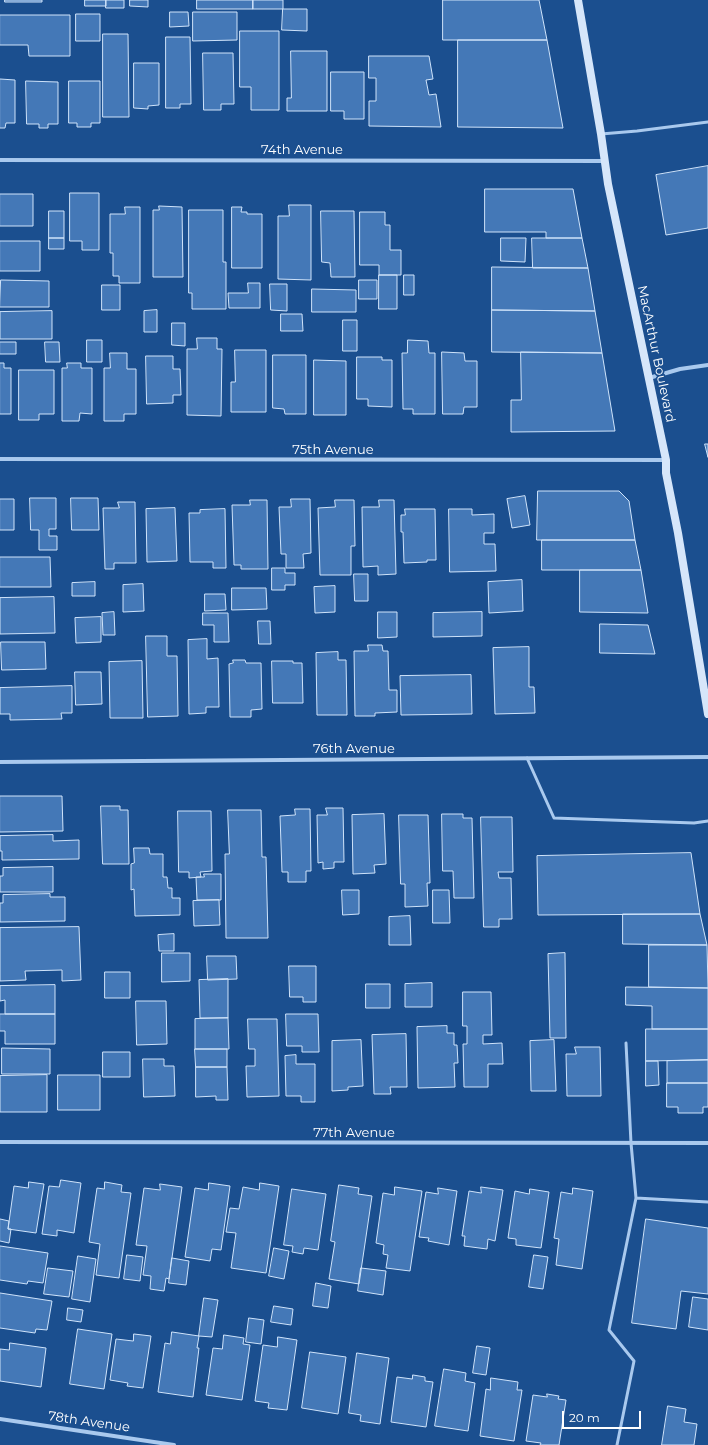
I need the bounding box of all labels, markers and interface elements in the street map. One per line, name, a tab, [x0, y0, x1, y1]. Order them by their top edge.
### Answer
street label: 74th Avenue	[261, 142, 343, 158]
street label: MacArthur Boulevard	[634, 284, 678, 424]
street label: 75th Avenue	[292, 442, 374, 458]
street label: 76th Avenue	[313, 741, 395, 757]
street label: 77th Avenue	[313, 1125, 395, 1141]
scale bar	[564, 1403, 643, 1429]
street label: 78th Avenue	[47, 1409, 131, 1435]
text: 20 m	[569, 1410, 600, 1425]

